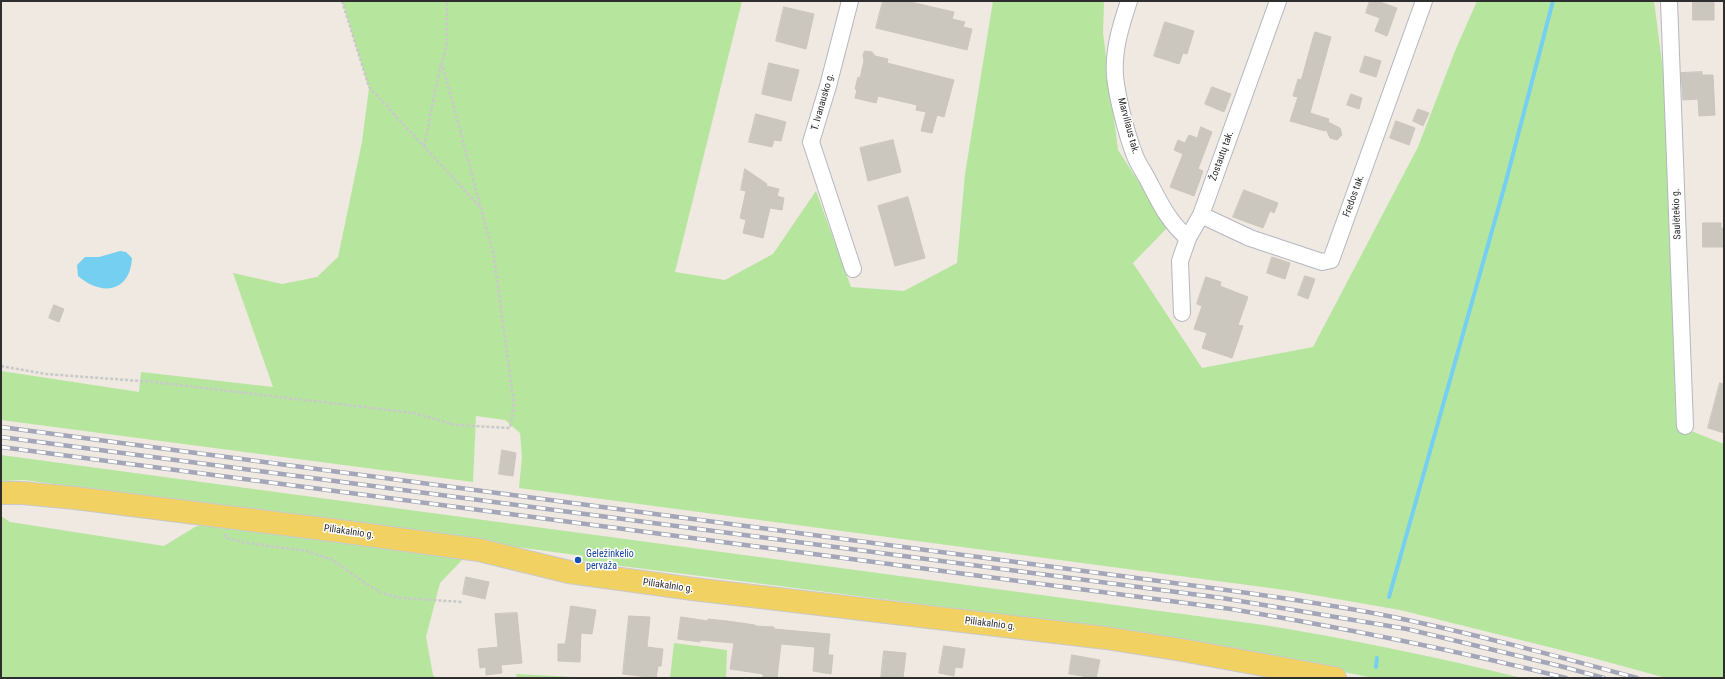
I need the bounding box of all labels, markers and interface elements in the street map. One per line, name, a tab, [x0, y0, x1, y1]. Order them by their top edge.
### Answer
street label: T. Ivanausko g.	[809, 72, 837, 132]
street label: Marviliaus tak.	[1115, 96, 1141, 156]
street label: Žostautų tak.	[1207, 129, 1237, 183]
street label: Fredos tak.	[1341, 173, 1367, 219]
street label: Saulėtekio g.	[1670, 188, 1684, 240]
street label: Piliakalnio g.	[323, 523, 375, 541]
place label: Geležinkelio pervaža	[586, 548, 634, 572]
marker: Geležinkelio pervaža	[573, 555, 583, 565]
street label: Piliakalnio g.	[642, 577, 694, 595]
street label: Piliakalnio g.	[964, 615, 1016, 633]

